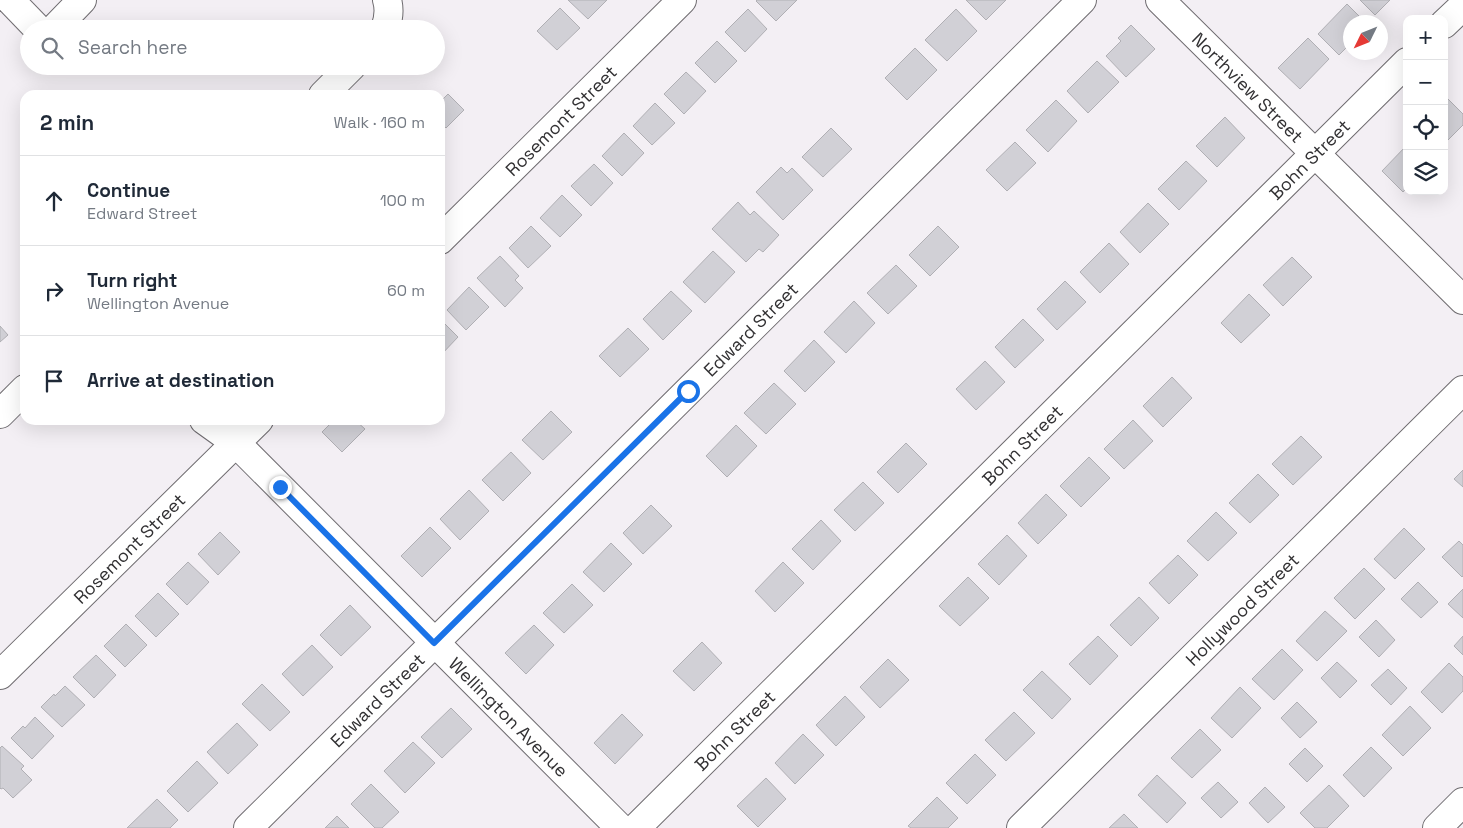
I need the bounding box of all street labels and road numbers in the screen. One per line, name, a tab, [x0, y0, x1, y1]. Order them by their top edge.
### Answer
street label: Northview Street	[1188, 27, 1309, 147]
street label: Rosemont Street	[500, 60, 621, 181]
street label: Bohn Street	[1264, 114, 1355, 204]
street label: Edward Street	[698, 277, 803, 381]
street label: Bohn Street	[977, 399, 1067, 490]
street label: Rosemont Street	[68, 488, 190, 608]
street label: Hollywood Street	[1180, 548, 1303, 670]
street label: Edward Street	[325, 648, 429, 752]
street label: Wellington Avenue	[444, 652, 574, 782]
street label: Bohn Street	[689, 685, 780, 775]

